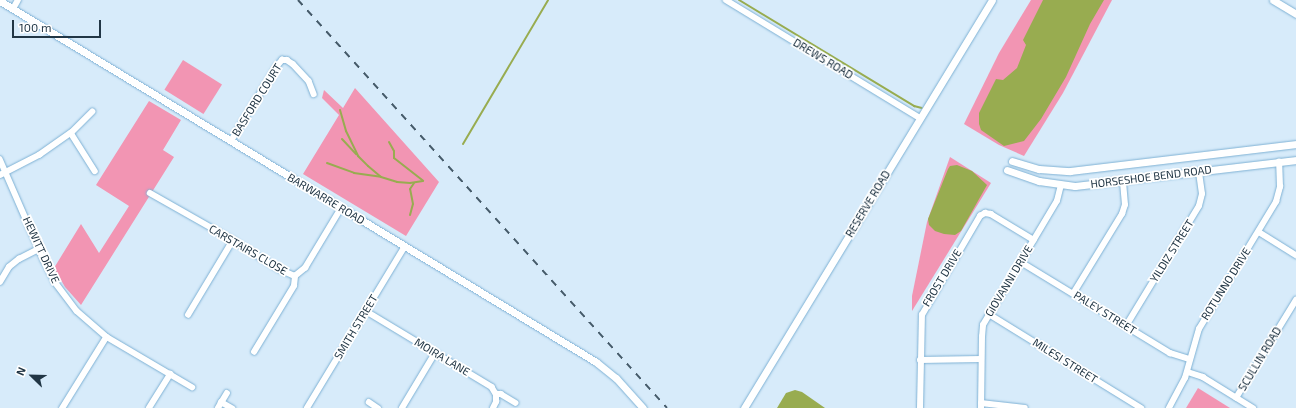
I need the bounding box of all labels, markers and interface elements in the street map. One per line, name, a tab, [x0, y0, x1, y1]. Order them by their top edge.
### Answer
scale bar	[14, 12, 103, 38]
text: 100 m	[19, 20, 51, 34]
street label: DREWS ROAD	[791, 36, 855, 82]
street label: BASFORD COURT	[229, 61, 285, 139]
street label: HORSESHOE BEND ROAD	[1090, 163, 1212, 191]
street label: RESERVE ROAD	[843, 168, 893, 240]
street label: BARWARRE ROAD	[285, 171, 367, 227]
street label: HEWITT DRIVE	[20, 215, 62, 285]
street label: YILDIZ STREET	[1147, 217, 1197, 285]
street label: CARSTAIRS CLOSE	[206, 222, 290, 278]
street label: GIOVANNI DRIVE	[983, 243, 1035, 319]
street label: ROTUNNO DRIVE	[1198, 245, 1254, 323]
street label: FROST DRIVE	[920, 247, 964, 309]
street label: PALEY STREET	[1071, 288, 1139, 338]
street label: SMITH STREET	[332, 292, 380, 362]
street label: SCULLIN ROAD	[1236, 325, 1284, 393]
street label: MOIRA LANE	[412, 335, 472, 379]
street label: MILESI STREET	[1030, 336, 1100, 386]
north arrow	[12, 356, 52, 396]
text: N	[13, 365, 28, 377]

